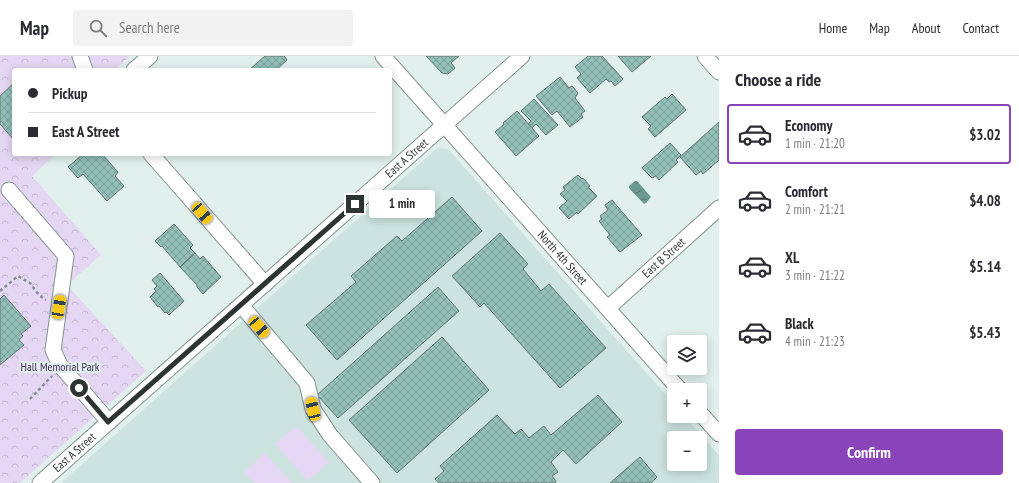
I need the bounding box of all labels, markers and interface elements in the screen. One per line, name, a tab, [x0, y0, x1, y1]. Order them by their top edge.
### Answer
search box	[73, 10, 353, 46]
text: Map	[20, 16, 49, 40]
icon: search	[87, 17, 109, 39]
text: Search here	[119, 18, 180, 37]
text: Home	[819, 19, 847, 37]
text: Map	[869, 19, 890, 37]
text: About	[912, 19, 941, 37]
text: Contact	[963, 19, 999, 37]
text: Choose a ride	[735, 68, 821, 91]
text: Pickup	[52, 84, 87, 103]
icon: car	[737, 116, 773, 152]
text: Economy	[785, 116, 833, 135]
text: East A Street	[52, 122, 119, 141]
text: $3.02	[969, 125, 1001, 144]
street label: East A Street	[382, 134, 432, 181]
text: 1 min · 21:20	[785, 135, 845, 152]
icon: car	[737, 182, 773, 218]
text: Comfort	[785, 182, 828, 201]
callout: 1 min	[369, 190, 435, 218]
text: $4.08	[969, 191, 1001, 210]
route end	[346, 195, 364, 213]
text: 1 min	[389, 195, 415, 212]
car	[190, 200, 214, 226]
text: 2 min · 21:21	[785, 201, 845, 218]
street label: North 4th Street	[535, 227, 591, 288]
street label: East B Street	[639, 234, 689, 281]
icon: car	[737, 248, 773, 284]
text: XL	[785, 248, 799, 267]
text: $5.14	[969, 257, 1001, 276]
text: 3 min · 21:22	[785, 267, 845, 284]
car	[51, 294, 67, 320]
car	[247, 314, 271, 340]
icon: car	[737, 314, 773, 350]
text: Black	[785, 314, 814, 333]
text: $5.43	[969, 323, 1001, 342]
text: 4 min · 21:23	[785, 333, 845, 350]
map controls	[667, 335, 707, 471]
button: layers	[667, 335, 707, 375]
park label: Hall Memorial Park	[21, 359, 100, 374]
route start	[70, 379, 88, 397]
button: +	[667, 383, 707, 423]
car	[304, 396, 322, 422]
street label: East A Street	[50, 429, 99, 475]
button: Confirm	[735, 429, 1003, 475]
button: −	[667, 431, 707, 471]

